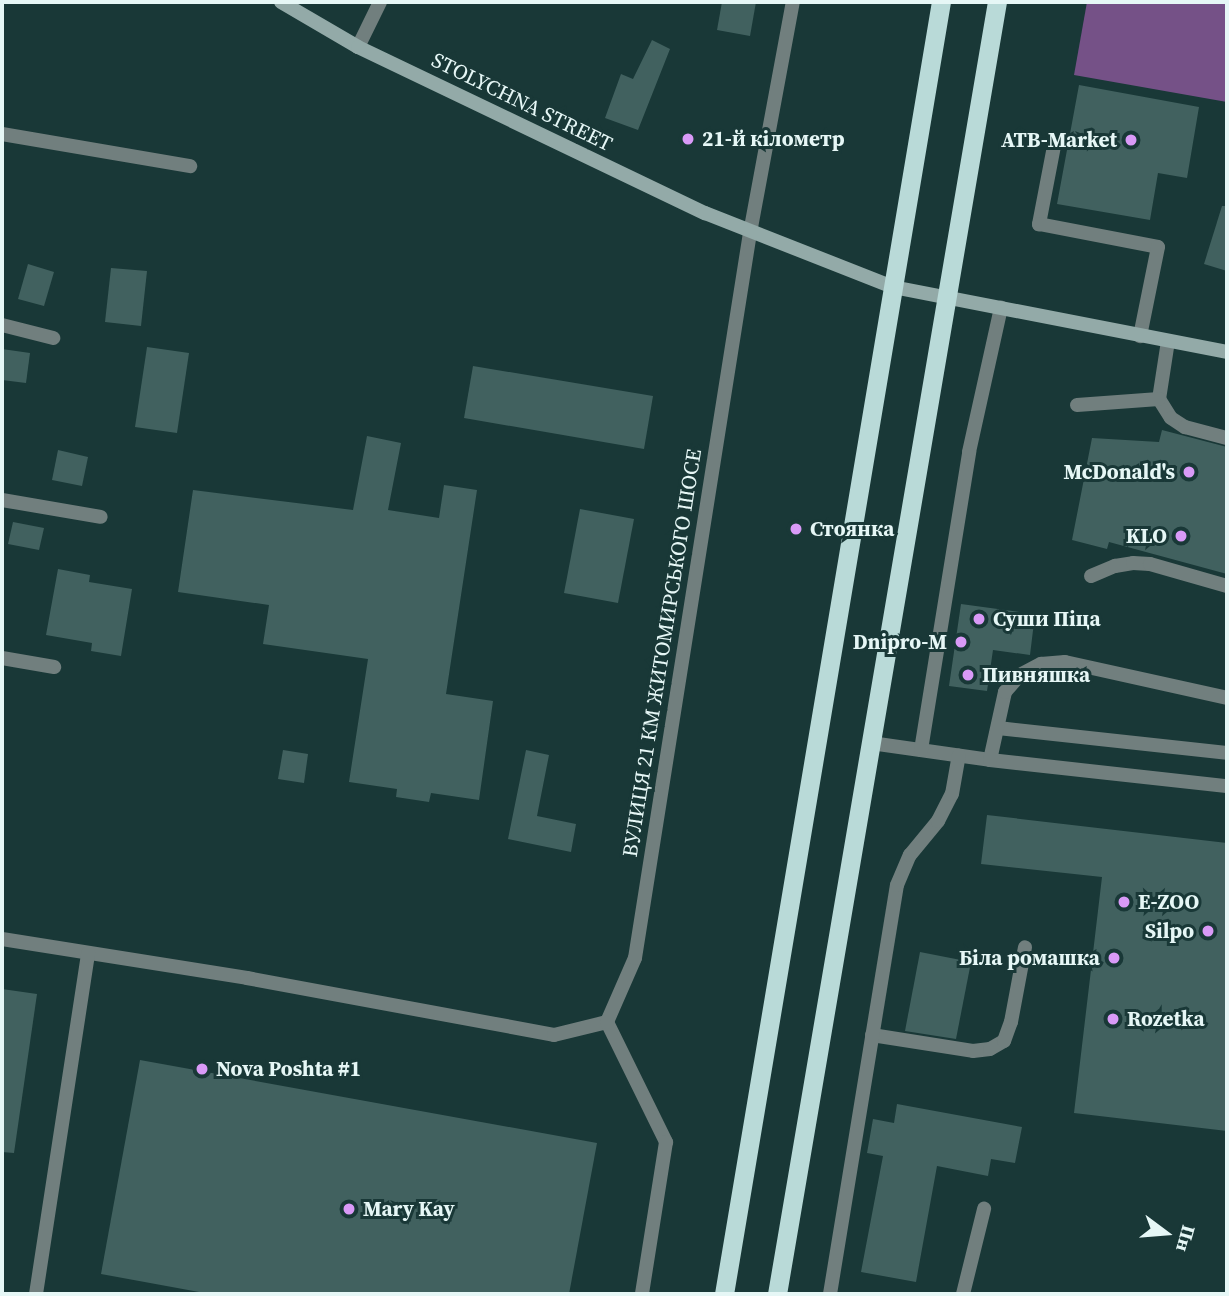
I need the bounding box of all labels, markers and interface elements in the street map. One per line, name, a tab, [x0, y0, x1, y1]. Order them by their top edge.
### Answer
street label: STOLYCHNA STREET	[428, 47, 616, 157]
place label: 21-й кілометр	[702, 126, 845, 152]
place label: ATB-Market	[1001, 127, 1117, 153]
marker: 21-й кілометр	[680, 131, 696, 147]
marker: ATB-Market	[1123, 132, 1139, 148]
street label: ВУЛИЦЯ 21 КМ ЖИТОМИРСЬКОГО ШОСЕ	[617, 447, 707, 859]
place label: McDonald's	[1063, 459, 1175, 485]
marker: McDonald's	[1181, 464, 1197, 480]
place label: Стоянка	[810, 516, 894, 542]
marker: Стоянка	[788, 521, 804, 537]
place label: KLO	[1126, 523, 1167, 549]
marker: KLO	[1173, 528, 1189, 544]
place label: Суши Піца	[993, 606, 1101, 632]
marker: Суши Піца	[971, 611, 987, 627]
place label: Dnipro-M	[853, 629, 947, 655]
marker: Dnipro-M	[953, 634, 969, 650]
place label: Пивняшка	[982, 662, 1090, 688]
marker: Пивняшка	[960, 667, 976, 683]
place label: E-ZOO	[1138, 889, 1199, 915]
marker: E-ZOO	[1116, 894, 1132, 910]
place label: Silpo	[1145, 918, 1194, 944]
marker: Silpo	[1200, 923, 1216, 939]
place label: Біла ромашка	[959, 945, 1100, 971]
marker: Біла ромашка	[1106, 950, 1122, 966]
place label: Rozetka	[1127, 1006, 1205, 1032]
marker: Rozetka	[1105, 1011, 1121, 1027]
place label: Nova Poshta #1	[216, 1056, 361, 1082]
marker: Nova Poshta #1	[194, 1061, 210, 1077]
place label: Mary Kay	[363, 1196, 455, 1222]
north arrow	[1131, 1198, 1201, 1268]
marker: Mary Kay	[341, 1201, 357, 1217]
text: Пн	[1170, 1222, 1202, 1255]

